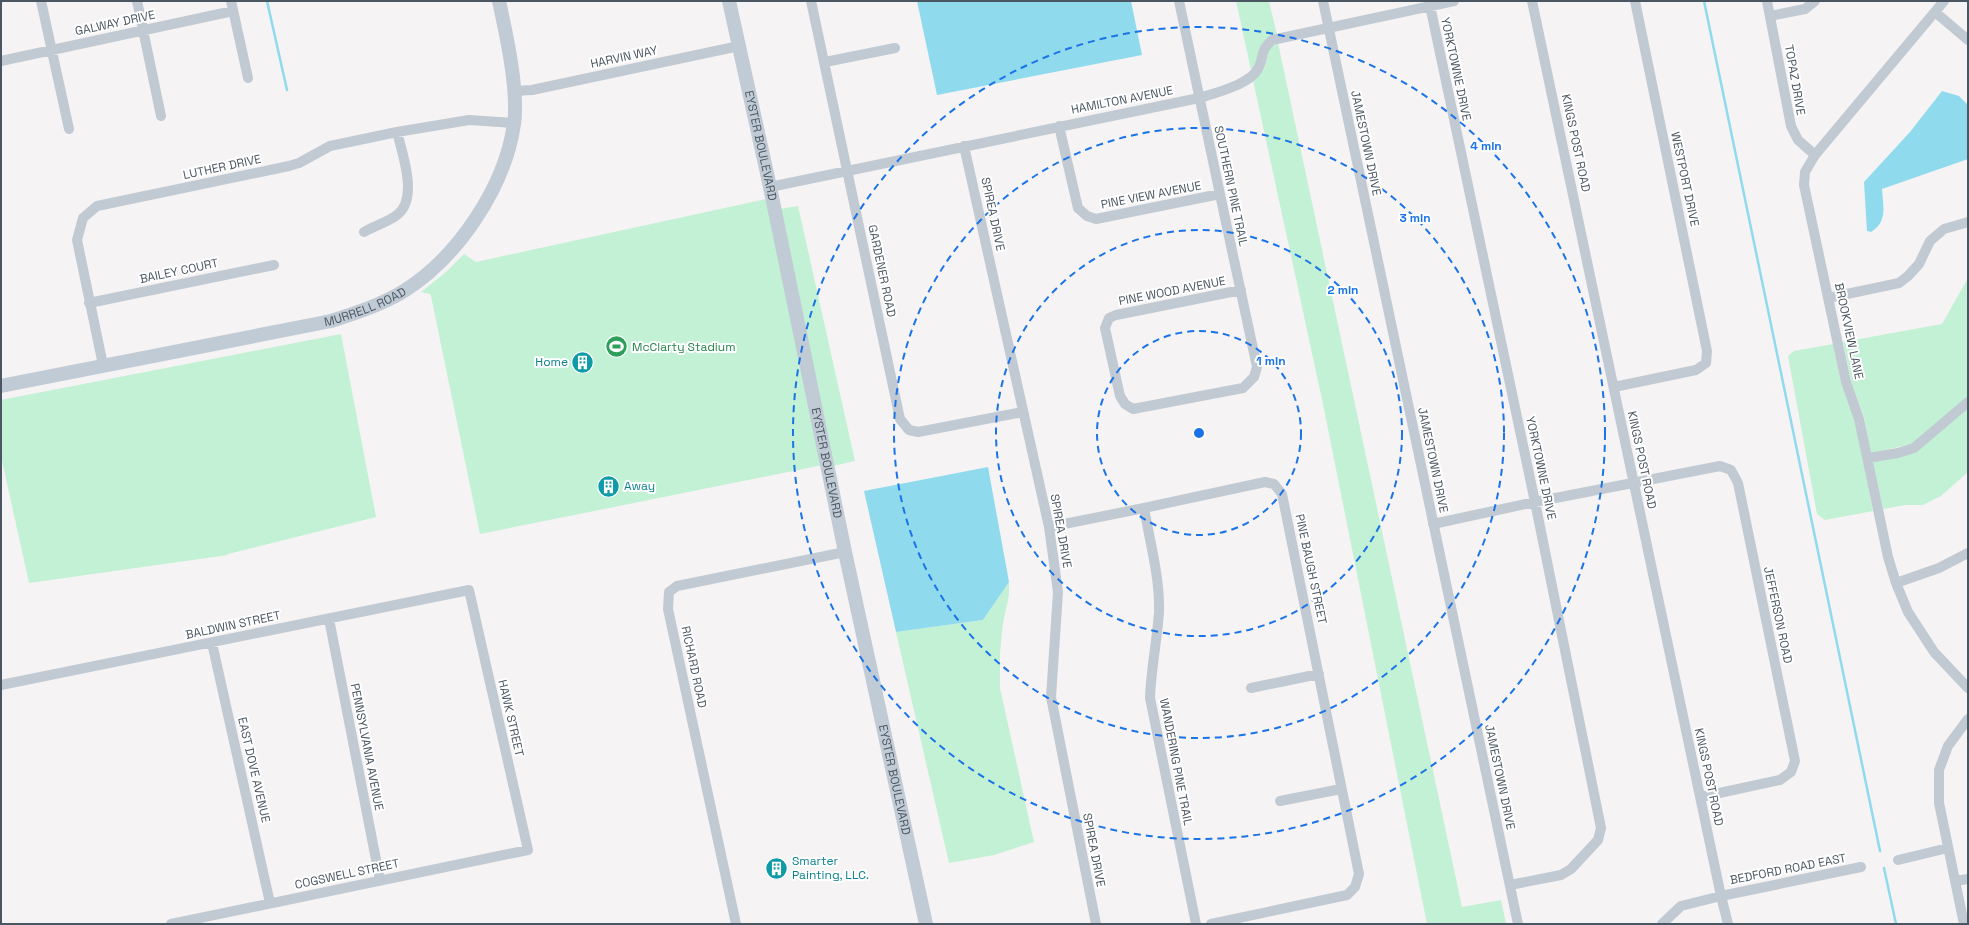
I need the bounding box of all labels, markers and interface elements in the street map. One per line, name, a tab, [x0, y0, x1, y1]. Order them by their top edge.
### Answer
street label: GALWAY DRIVE	[74, 7, 157, 39]
street label: YORKTOWNE DRIVE	[1437, 16, 1475, 122]
street label: HARVIN WAY	[589, 42, 660, 72]
street label: TOPAZ DRIVE	[1781, 43, 1809, 117]
street label: HAMILTON AVENUE	[1070, 82, 1175, 118]
street label: EYSTER BOULEVARD	[741, 89, 781, 202]
street label: JAMESTOWN DRIVE	[1347, 89, 1385, 197]
street label: KINGS POST ROAD	[1558, 93, 1594, 193]
street label: SOUTHERN PINE TRAIL	[1210, 124, 1252, 248]
street label: WESTPORT DRIVE	[1667, 130, 1703, 228]
text: 4 min	[1470, 138, 1502, 154]
street label: LUTHER DRIVE	[182, 151, 263, 183]
street label: SPIREA DRIVE	[977, 176, 1009, 253]
street label: PINE VIEW AVENUE	[1099, 177, 1203, 213]
text: 3 min	[1399, 210, 1431, 226]
street label: GARDENER ROAD	[864, 223, 900, 319]
street label: BAILEY COURT	[138, 255, 220, 287]
street label: PINE WOOD AVENUE	[1117, 273, 1227, 309]
street label: BROOKVIEW LANE	[1831, 281, 1867, 381]
text: 2 min	[1327, 282, 1359, 298]
street label: MURRELL ROAD	[323, 284, 409, 330]
sports icon: McClarty Stadium	[603, 334, 629, 360]
place label: McClarty Stadium	[632, 339, 735, 355]
building icon: Home	[570, 349, 596, 375]
text: 1 min	[1256, 353, 1286, 369]
place label: Home	[535, 354, 568, 370]
street label: EYSTER BOULEVARD	[807, 406, 846, 520]
street label: JAMESTOWN DRIVE	[1414, 406, 1452, 514]
street label: KINGS POST ROAD	[1624, 410, 1660, 510]
street label: YORKTOWNE DRIVE	[1522, 415, 1560, 521]
centre of rings	[1192, 426, 1206, 440]
building icon: Away	[595, 473, 621, 499]
place label: Away	[624, 478, 655, 494]
street label: SPIREA DRIVE	[1047, 493, 1075, 570]
street label: PINE BAUGH STREET	[1292, 512, 1330, 626]
street label: JEFFERSON ROAD	[1760, 565, 1796, 665]
street label: BALDWIN STREET	[184, 607, 282, 643]
street label: RICHARD ROAD	[678, 625, 710, 709]
street label: HAWK STREET	[494, 678, 528, 758]
street label: PENNSYLVANIA AVENUE	[347, 682, 387, 812]
street label: WANDERING PINE TRAIL	[1156, 697, 1196, 827]
street label: EAST DOVE AVENUE	[234, 716, 274, 825]
street label: EYSTER BOULEVARD	[875, 723, 914, 836]
street label: JAMESTOWN DRIVE	[1481, 723, 1519, 831]
street label: KINGS POST ROAD	[1691, 727, 1727, 827]
street label: SPIREA DRIVE	[1079, 812, 1109, 889]
street label: BEDFORD ROAD EAST	[1729, 850, 1847, 888]
place label: Smarter Painting, LLC.	[792, 853, 869, 883]
street label: COGSWELL STREET	[293, 855, 401, 893]
building icon: Smarter Painting, LLC.	[764, 855, 790, 881]

